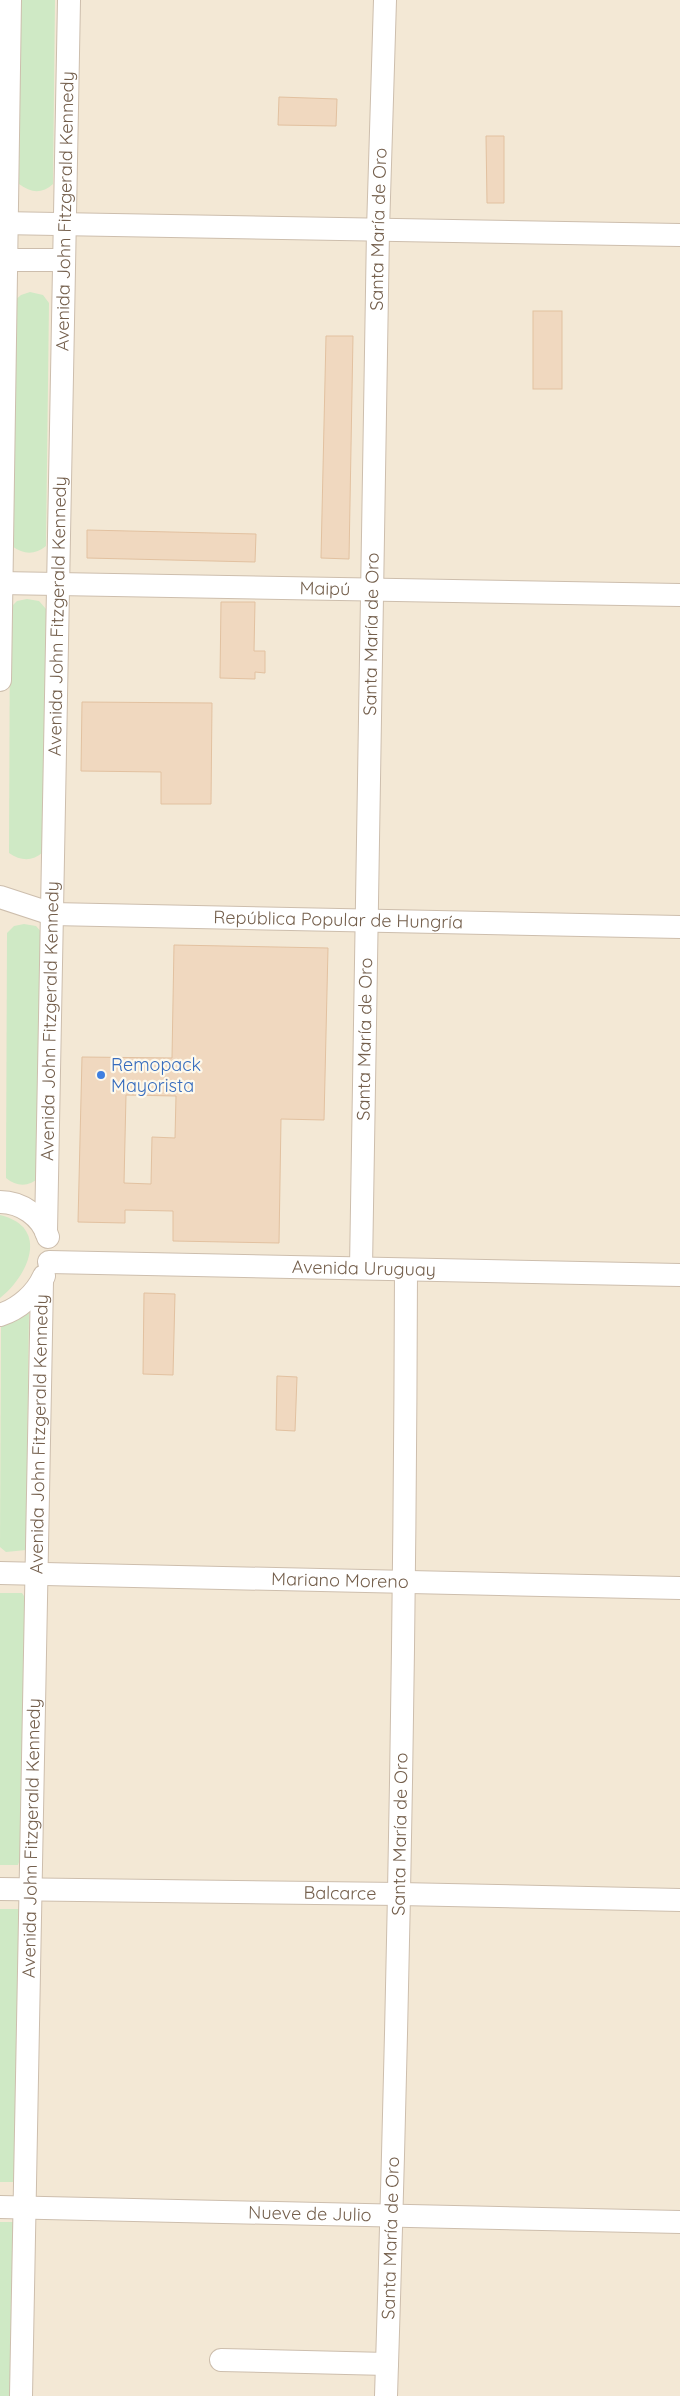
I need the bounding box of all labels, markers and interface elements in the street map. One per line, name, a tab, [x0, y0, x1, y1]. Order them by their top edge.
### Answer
street label: Avenida John Fitzgerald Kennedy	[50, 71, 79, 351]
street label: Santa María de Oro	[365, 147, 392, 311]
street label: Avenida John Fitzgerald Kennedy	[43, 476, 71, 756]
street label: Santa María de Oro	[358, 552, 384, 716]
street label: Maipú	[299, 576, 351, 600]
street label: Avenida John Fitzgerald Kennedy	[35, 881, 64, 1161]
street label: República Popular de Hungría	[213, 905, 463, 934]
street label: Santa María de Oro	[351, 957, 377, 1121]
place label: Remopack Mayorista	[111, 1053, 201, 1097]
marker: Remopack Mayorista	[95, 1069, 107, 1081]
street label: Avenida Uruguay	[292, 1255, 436, 1281]
street label: Avenida John Fitzgerald Kennedy	[24, 1294, 53, 1574]
street label: Mariano Moreno	[271, 1567, 409, 1593]
street label: Avenida John Fitzgerald Kennedy	[17, 1698, 45, 1978]
street label: Santa María de Oro	[387, 1752, 412, 1916]
street label: Balcarce	[303, 1881, 377, 1905]
street label: Santa María de Oro	[376, 2156, 404, 2320]
street label: Nueve de Julio	[248, 2200, 372, 2226]

